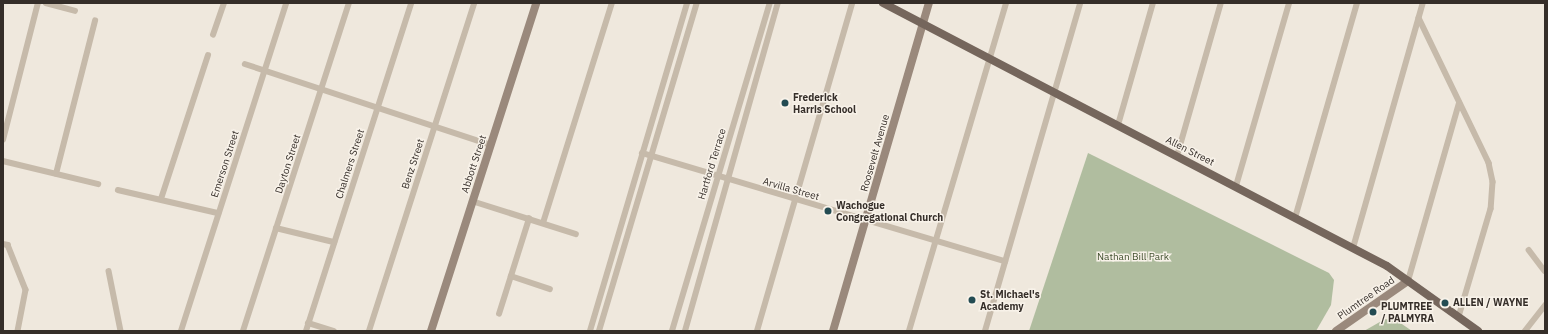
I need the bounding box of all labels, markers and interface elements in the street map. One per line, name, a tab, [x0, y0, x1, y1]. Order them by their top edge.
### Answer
place label: Frederick Harris School	[793, 91, 856, 114]
marker: Frederick Harris School	[780, 98, 790, 108]
street label: Roosevelt Avenue	[858, 113, 892, 193]
street label: Hartford Terrace	[695, 127, 729, 201]
street label: Chalmers Street	[333, 128, 367, 200]
street label: Emerson Street	[209, 129, 241, 199]
street label: Dayton Street	[273, 133, 303, 195]
street label: Abbott Street	[459, 133, 489, 195]
street label: Allen Street	[1164, 134, 1216, 168]
street label: Benz Street	[399, 137, 427, 191]
street label: Arvilla Street	[761, 175, 821, 203]
place label: Wachogue Congregational Church	[836, 199, 943, 222]
marker: Wachogue Congregational Church	[823, 206, 833, 216]
park label: Nathan Bill Park	[1097, 251, 1169, 263]
street label: Plumtree Road	[1335, 274, 1397, 322]
place label: St. Michael's Academy	[980, 288, 1040, 312]
marker: St. Michael's Academy	[967, 295, 977, 305]
place label: ALLEN / WAYNE	[1453, 297, 1528, 309]
marker: ALLEN / WAYNE	[1440, 298, 1450, 308]
place label: PLUMTREE / PALMYRA	[1381, 300, 1434, 324]
marker: PLUMTREE / PALMYRA	[1368, 307, 1378, 317]

